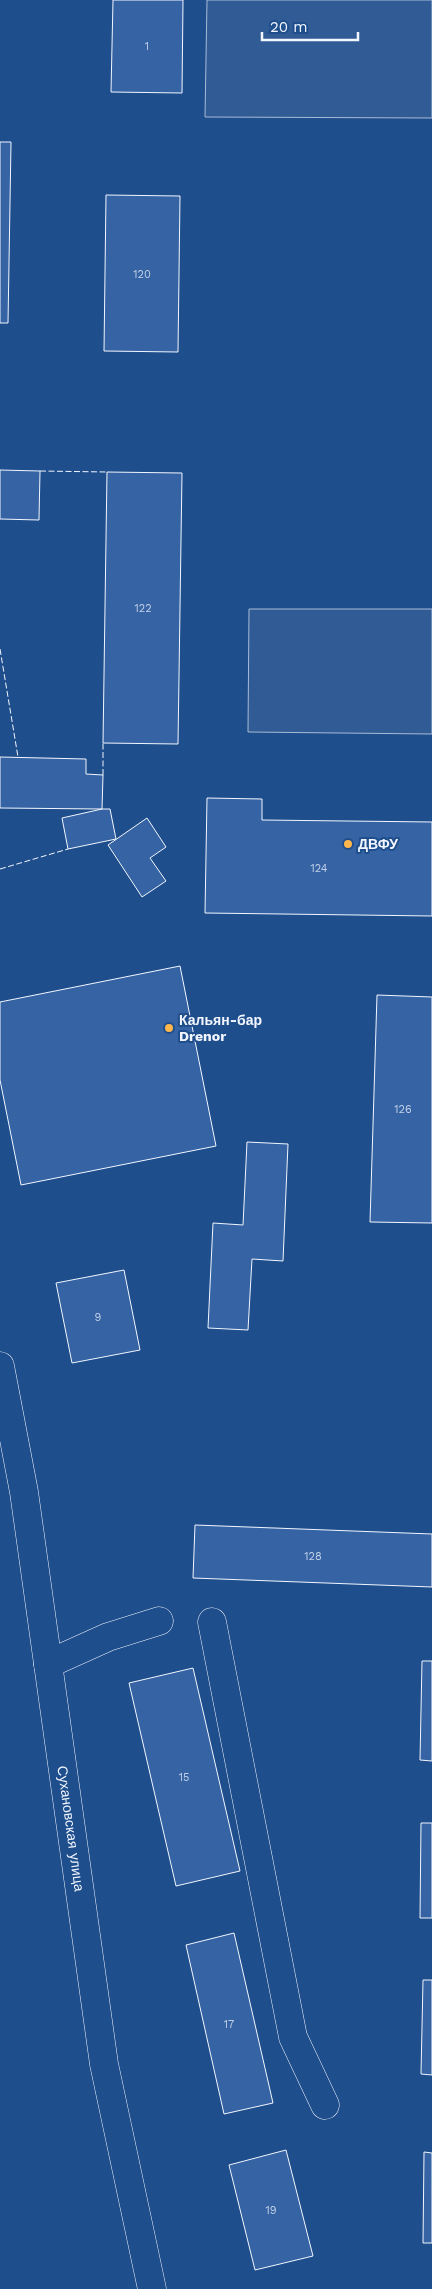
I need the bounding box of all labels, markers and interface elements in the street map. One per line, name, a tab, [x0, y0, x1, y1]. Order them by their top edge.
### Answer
scale bar	[262, 10, 358, 42]
text: 20 m	[270, 18, 308, 36]
house number: 1	[145, 40, 149, 53]
house number: 120	[133, 268, 151, 281]
house number: 122	[134, 602, 152, 615]
place label: ДВФУ	[358, 836, 398, 852]
marker: ДВФУ	[342, 838, 354, 850]
house number: 124	[310, 862, 328, 875]
place label: Кальян-бар Drenor	[179, 1012, 262, 1044]
marker: Кальян-бар Drenor	[163, 1022, 175, 1034]
house number: 126	[394, 1103, 412, 1116]
house number: 9	[95, 1311, 102, 1324]
house number: 128	[304, 1550, 322, 1563]
street label: Сухановская улица	[54, 1765, 88, 1893]
house number: 15	[179, 1771, 189, 1784]
house number: 17	[224, 2018, 234, 2031]
house number: 19	[265, 2204, 277, 2217]

